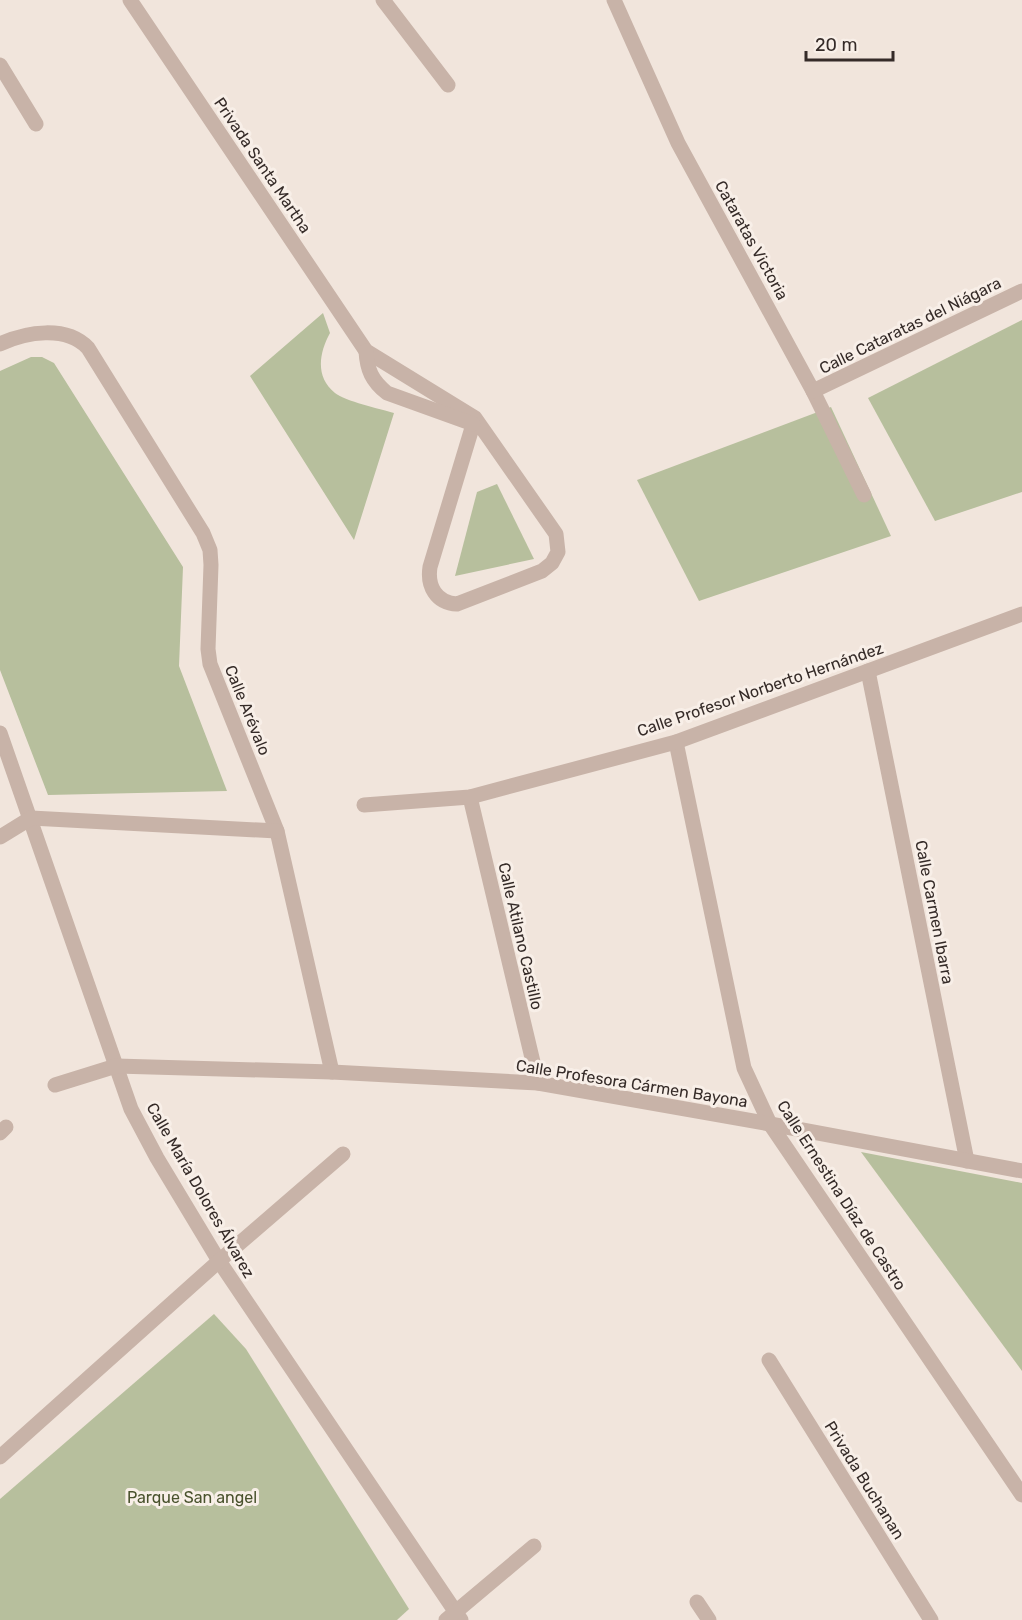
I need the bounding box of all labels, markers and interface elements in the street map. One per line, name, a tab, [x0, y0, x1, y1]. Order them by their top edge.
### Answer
scale bar	[806, 24, 893, 62]
text: 20 m	[815, 34, 857, 56]
street label: Privada Santa Martha	[210, 94, 315, 237]
street label: Cataratas Victoria	[711, 177, 792, 303]
street label: Calle Cataratas del Niágara	[816, 273, 1004, 378]
street label: Calle Profesor Norberto Hernández	[635, 638, 886, 741]
street label: Calle Arévalo	[221, 662, 274, 758]
street label: Calle Carmen Ibarra	[911, 839, 958, 986]
street label: Calle Atilano Castillo	[494, 861, 547, 1012]
street label: Calle Profesora Cármen Bayona	[515, 1056, 749, 1111]
street label: Calle Ernestina Díaz de Castro	[773, 1097, 910, 1294]
street label: Calle María Dolores Álvarez	[143, 1099, 259, 1281]
street label: Privada Buchanan	[821, 1418, 909, 1543]
park label: Parque San angel	[127, 1488, 257, 1507]

